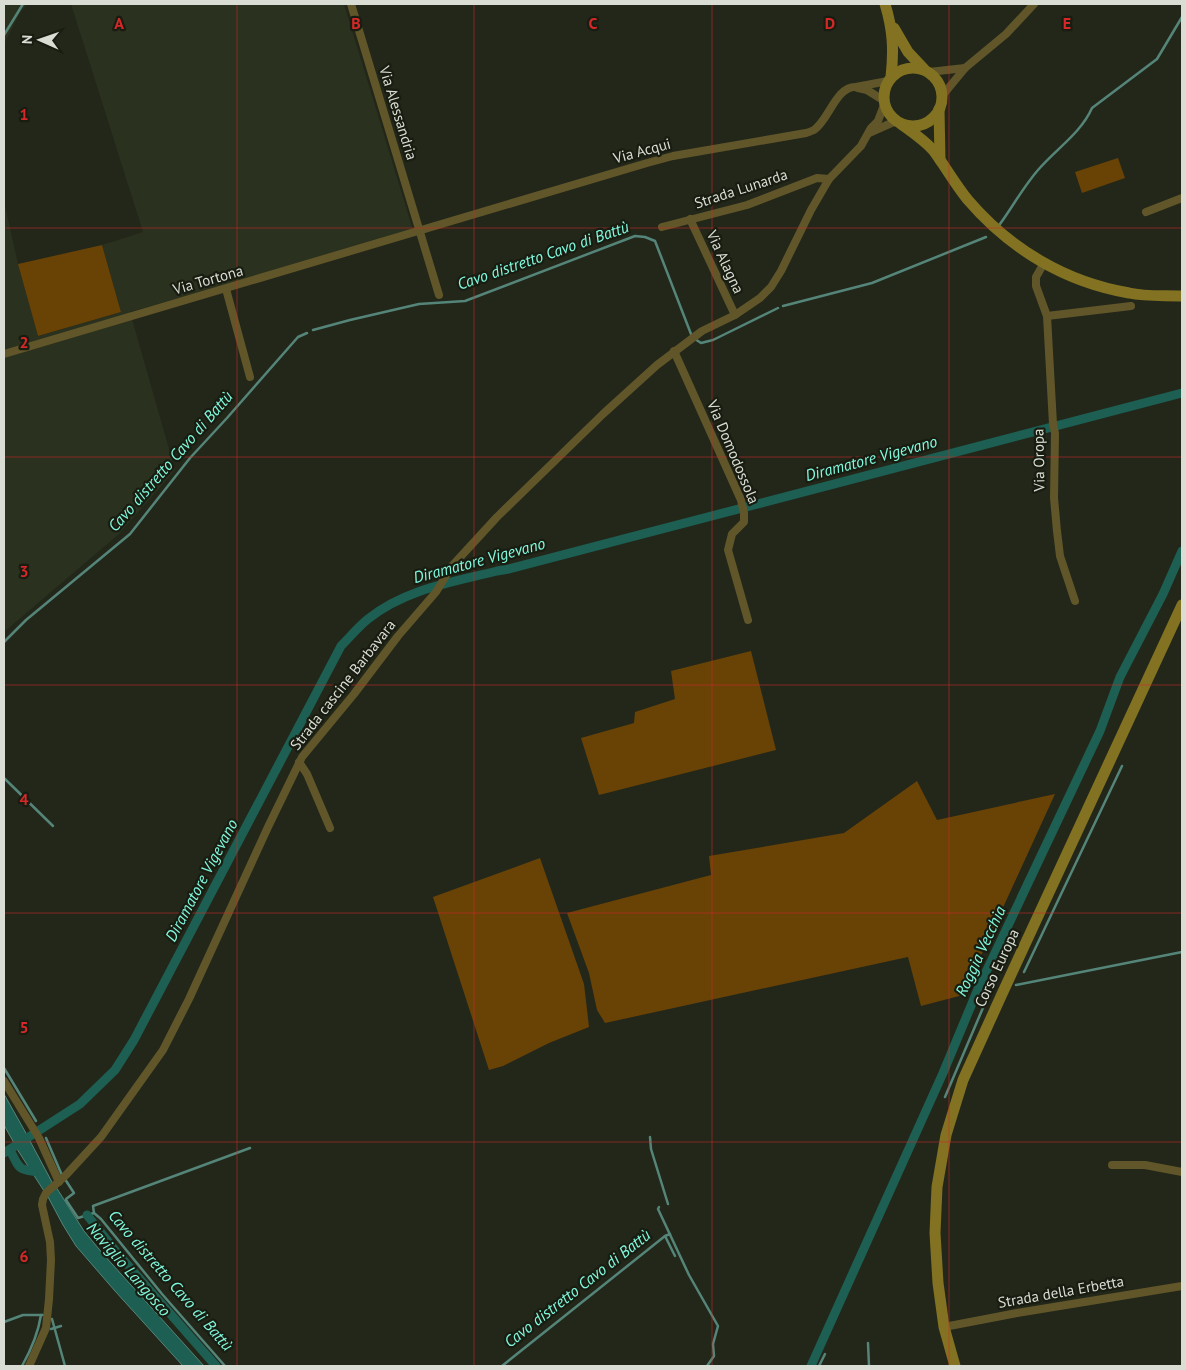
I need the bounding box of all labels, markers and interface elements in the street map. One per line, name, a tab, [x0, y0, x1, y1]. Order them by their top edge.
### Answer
text: A	[114, 13, 124, 33]
text: B	[351, 13, 361, 33]
text: C	[589, 13, 598, 33]
text: D	[825, 13, 835, 33]
text: E	[1063, 13, 1071, 33]
north arrow	[15, 15, 65, 65]
text: N	[18, 35, 36, 44]
street label: Via Alessandria	[375, 63, 422, 162]
text: 1	[19, 104, 29, 124]
street label: Via Acqui	[610, 134, 673, 168]
street label: Strada Lunarda	[692, 165, 790, 213]
water label: Cavo distretto Cavo di Battù	[455, 216, 631, 294]
street label: Via Alagna	[702, 226, 748, 297]
street label: Via Tortona	[170, 260, 245, 299]
text: 2	[19, 332, 29, 352]
water label: Cavo distretto Cavo di Battù	[103, 387, 237, 535]
street label: Via Domodossola	[703, 396, 764, 506]
street label: Via Oropa	[1028, 428, 1049, 493]
water label: Diramatore Vigevano	[803, 431, 939, 485]
water label: Diramatore Vigevano	[411, 533, 547, 587]
text: 3	[19, 561, 29, 581]
street label: Strada cascine Barbavara	[286, 616, 399, 754]
text: 4	[19, 789, 29, 809]
water label: Diramatore Vigevano	[160, 815, 242, 945]
water label: Roggia Vecchia	[950, 903, 1010, 999]
street label: Corso Europa	[970, 926, 1023, 1010]
text: 5	[19, 1017, 29, 1037]
water label: Cavo distretto Cavo di Battù	[104, 1206, 238, 1354]
water label: Naviglio Langosco	[83, 1218, 175, 1320]
water label: Cavo distretto Cavo di Battù	[500, 1225, 654, 1351]
text: 6	[19, 1246, 29, 1266]
street label: Strada della Erbetta	[996, 1271, 1125, 1312]

